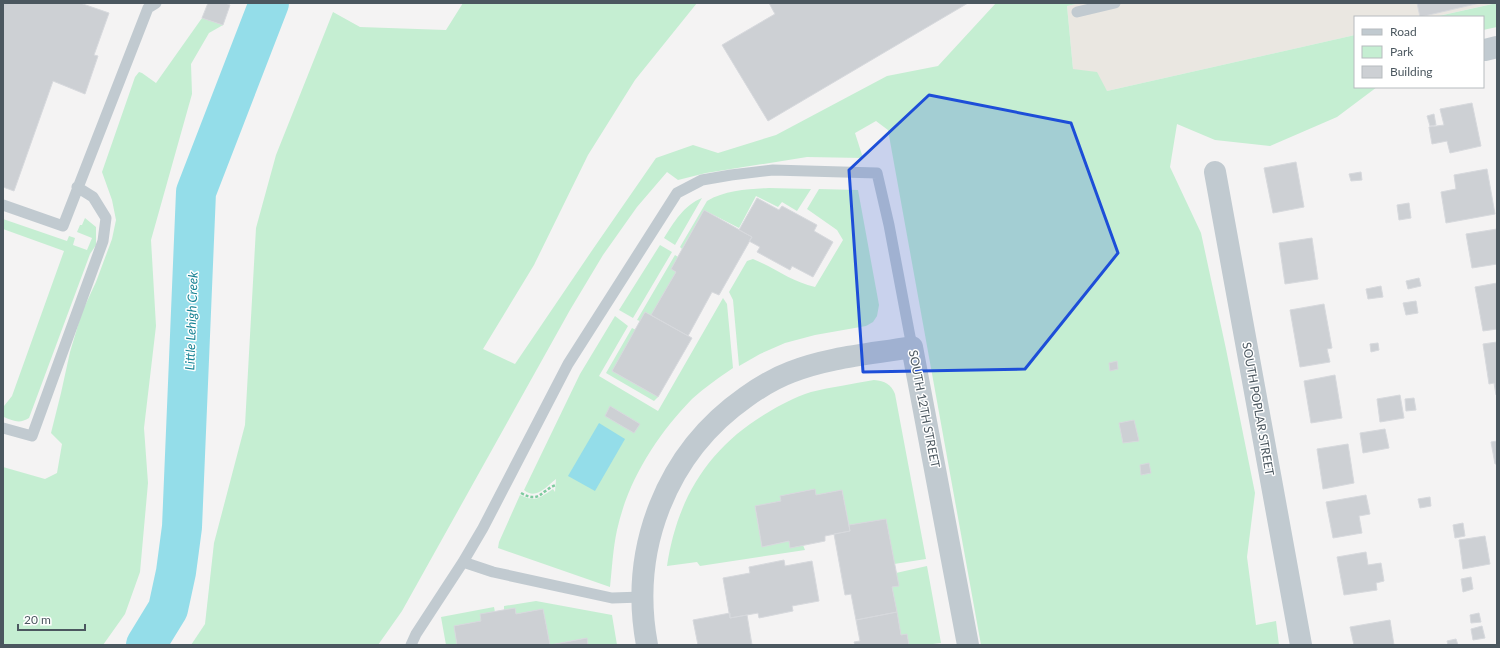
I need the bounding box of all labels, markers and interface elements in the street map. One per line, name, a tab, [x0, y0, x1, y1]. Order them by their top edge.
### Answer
legend	[1354, 16, 1484, 88]
text: Road	[1390, 24, 1417, 39]
text: Park	[1390, 44, 1414, 59]
text: Building	[1390, 64, 1433, 79]
water label: Little Lehigh Creek	[181, 271, 201, 371]
street label: SOUTH POPLAR STREET	[1239, 341, 1278, 477]
street label: SOUTH 12TH STREET	[906, 349, 943, 469]
scale bar	[18, 606, 85, 632]
text: 20 m	[24, 612, 51, 627]

